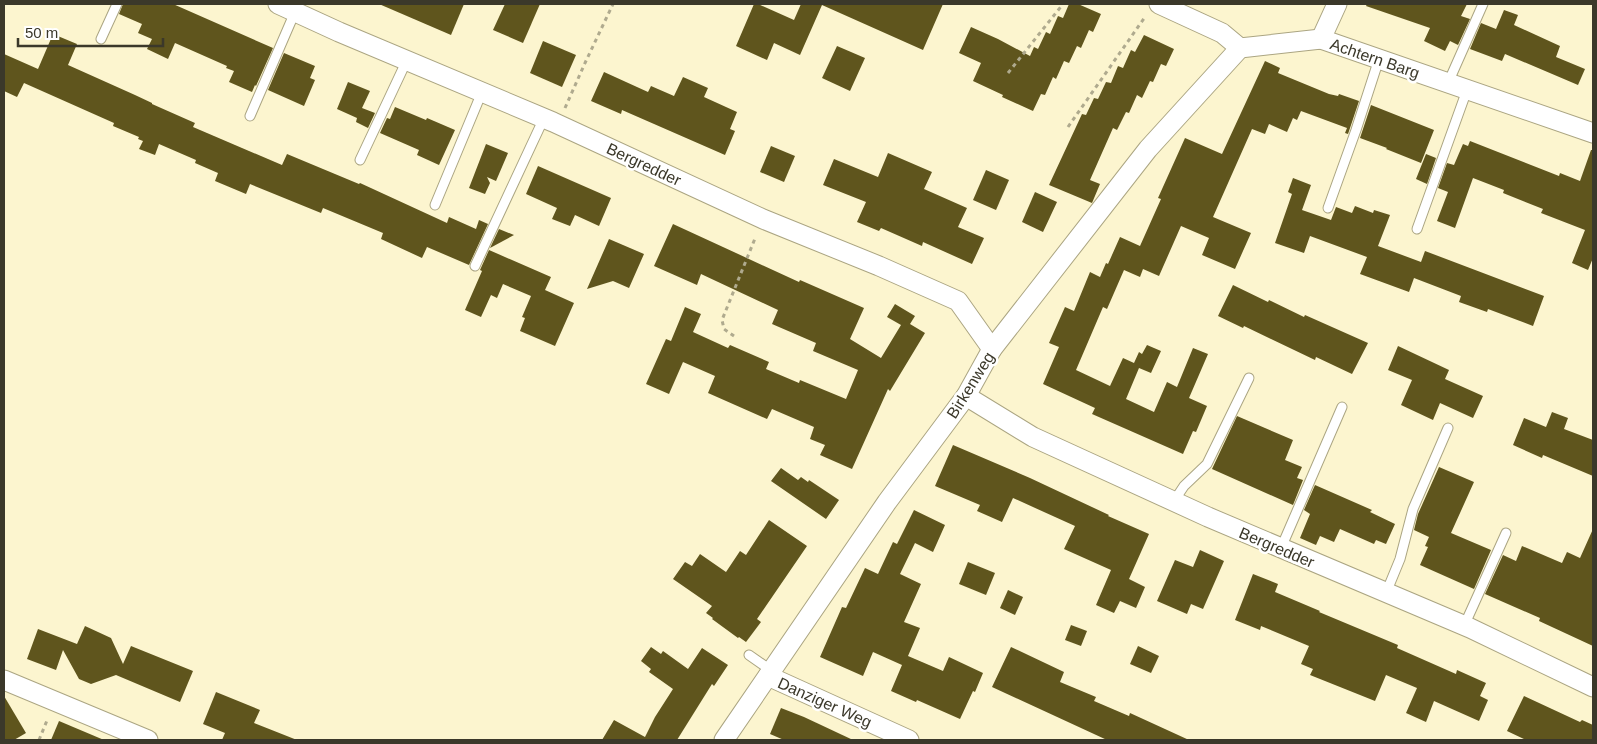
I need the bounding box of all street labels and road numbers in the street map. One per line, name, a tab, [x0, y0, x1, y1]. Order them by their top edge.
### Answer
street label: Achtern Barg	[1328, 35, 1422, 82]
street label: Bergredder	[604, 140, 684, 189]
street label: Birkenweg	[943, 349, 997, 421]
street label: Bergredder	[1237, 524, 1318, 571]
street label: Danziger Weg	[775, 674, 874, 731]

